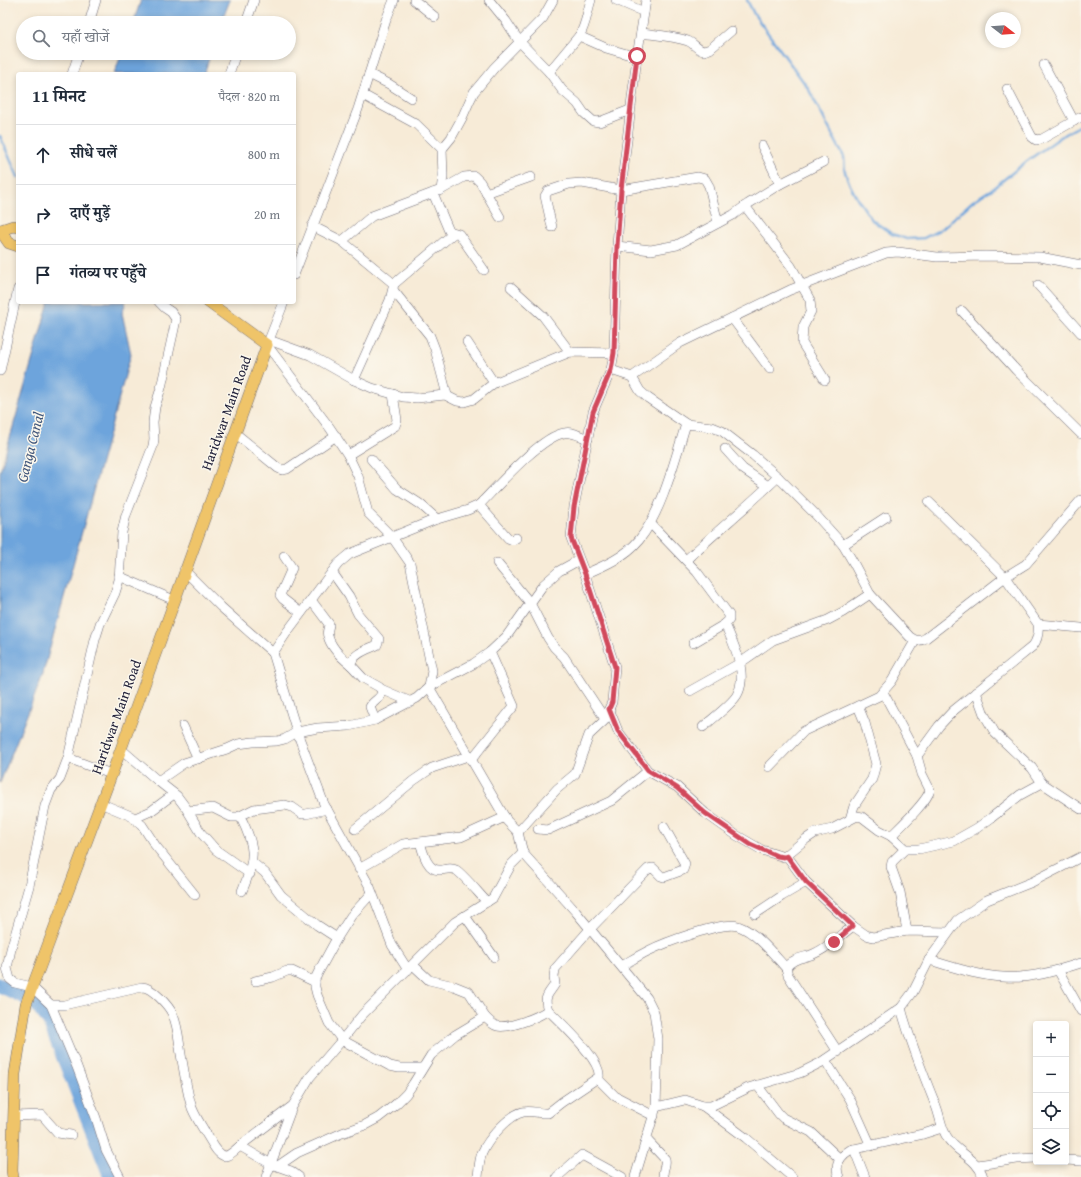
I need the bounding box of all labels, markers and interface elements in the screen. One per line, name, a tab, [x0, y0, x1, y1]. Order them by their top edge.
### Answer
north arrow	[985, 12, 1021, 48]
search box	[16, 16, 296, 60]
text: यहाँ खोजें	[62, 26, 109, 47]
icon: search	[30, 27, 52, 49]
route start	[628, 47, 646, 65]
text: 11 मिनट	[32, 83, 86, 108]
text: पैदल · 820 m	[219, 87, 280, 106]
text: सीधे चलें	[70, 142, 117, 163]
icon: ahead	[32, 144, 54, 166]
text: 800 m	[248, 145, 280, 164]
text: दाएँ मुड़ें	[70, 202, 110, 223]
icon: right	[32, 204, 54, 226]
text: 20 m	[254, 205, 280, 224]
text: गंतव्य पर पहुँचे	[70, 262, 146, 283]
icon: arrive	[32, 264, 54, 286]
street label: Haridwar Main Road	[196, 352, 256, 473]
water label: Ganga Canal	[11, 409, 49, 484]
street label: Haridwar Main Road	[86, 656, 146, 777]
route end	[825, 933, 843, 951]
map controls	[1033, 1021, 1069, 1165]
button: +	[1033, 1021, 1069, 1057]
button: −	[1033, 1057, 1069, 1093]
button: locate	[1033, 1093, 1069, 1129]
button: layers	[1033, 1129, 1069, 1165]

